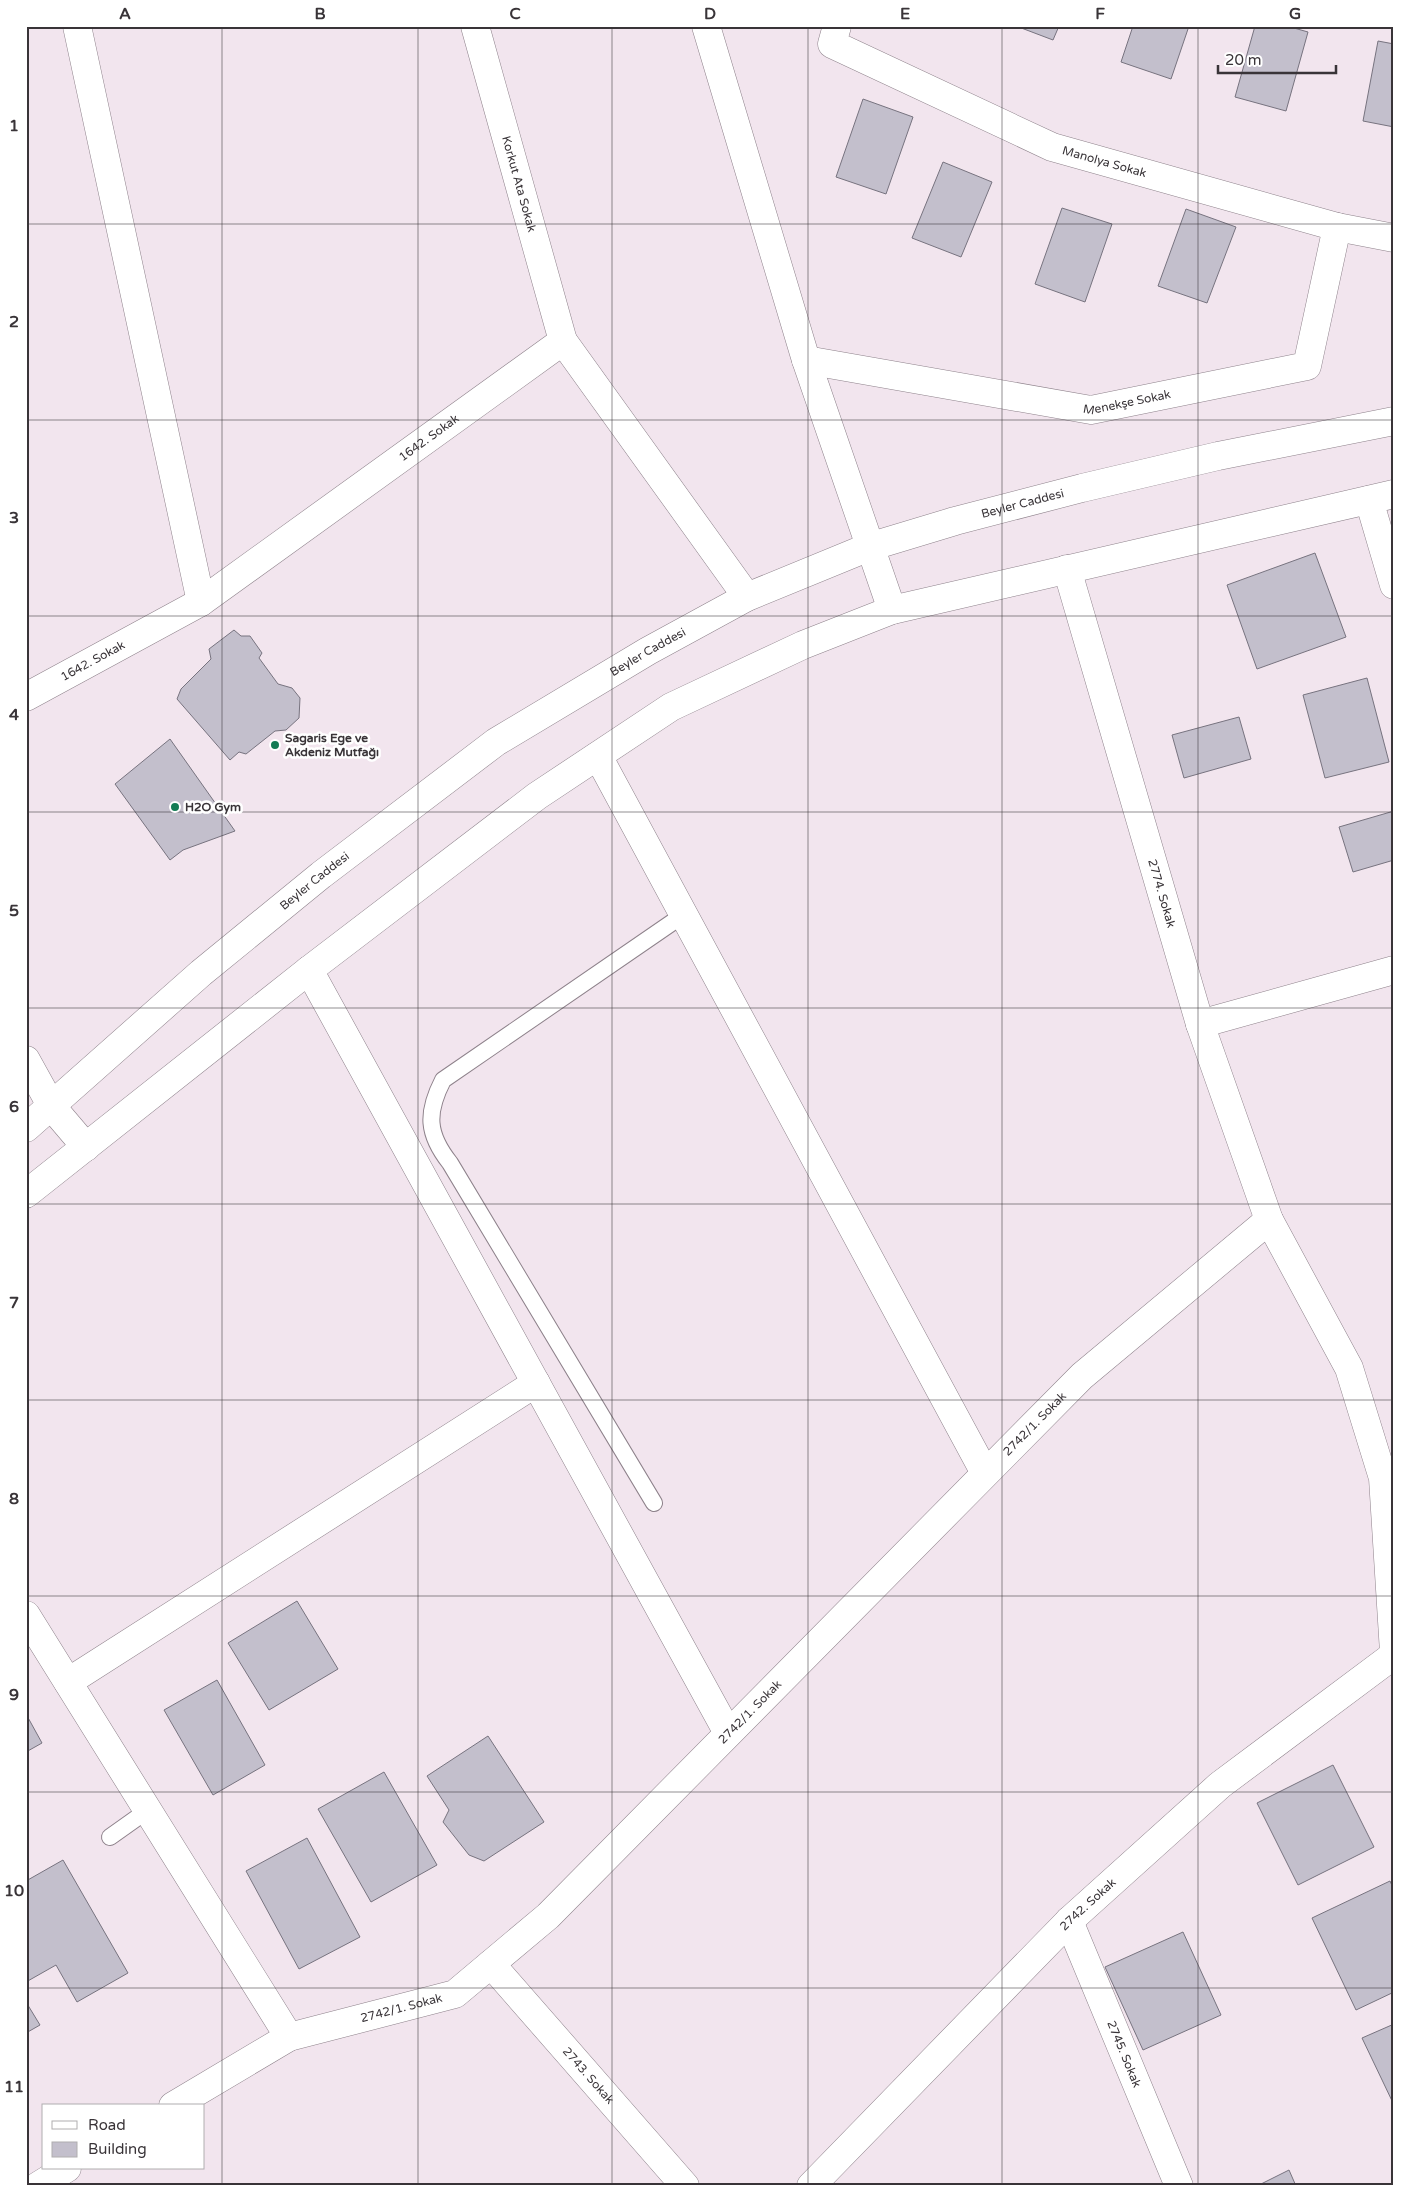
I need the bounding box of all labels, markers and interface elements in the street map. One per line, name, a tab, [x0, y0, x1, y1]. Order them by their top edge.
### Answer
text: A	[119, 4, 131, 24]
text: B	[314, 4, 326, 24]
text: C	[509, 4, 521, 24]
text: D	[704, 4, 716, 24]
text: E	[900, 4, 910, 24]
text: F	[1095, 4, 1105, 24]
text: G	[1289, 4, 1301, 24]
scale bar	[1218, 42, 1335, 74]
text: 20 m	[1225, 51, 1262, 69]
text: 1	[9, 116, 19, 136]
street label: Korkut Ata Sokak	[499, 134, 539, 234]
street label: Manolya Sokak	[1061, 143, 1148, 180]
text: 2	[9, 312, 19, 332]
street label: Menekşe Sokak	[1082, 387, 1172, 418]
street label: 1642. Sokak	[396, 411, 462, 464]
street label: Beyler Caddesi	[980, 486, 1065, 521]
text: 3	[9, 508, 19, 528]
street label: Beyler Caddesi	[607, 625, 688, 679]
street label: 1642. Sokak	[58, 637, 128, 684]
text: 4	[9, 705, 19, 725]
place label: Sagaris Ege ve Akdeniz Mutfağı	[285, 731, 379, 760]
marker: Sagaris Ege ve Akdeniz Mutfağı	[269, 739, 281, 751]
place label: H2O Gym	[185, 800, 241, 815]
marker: H2O Gym	[169, 801, 181, 813]
street label: Beyler Caddesi	[277, 849, 352, 913]
street label: 2774. Sokak	[1145, 857, 1179, 930]
text: 5	[9, 901, 19, 921]
text: 6	[9, 1097, 19, 1117]
text: 7	[9, 1293, 19, 1313]
street label: 2742/1. Sokak	[1000, 1389, 1069, 1459]
text: 8	[9, 1489, 19, 1509]
street label: 2742/1. Sokak	[716, 1677, 785, 1746]
text: 9	[9, 1685, 19, 1705]
street label: 2742. Sokak	[1057, 1875, 1119, 1933]
text: 10	[4, 1881, 24, 1901]
street label: 2742/1. Sokak	[359, 1991, 444, 2025]
street label: 2745. Sokak	[1104, 2019, 1144, 2090]
street label: 2743. Sokak	[560, 2044, 617, 2107]
text: 11	[4, 2077, 24, 2097]
legend	[42, 2104, 205, 2170]
text: Road	[88, 2116, 126, 2134]
text: Building	[88, 2140, 147, 2158]

